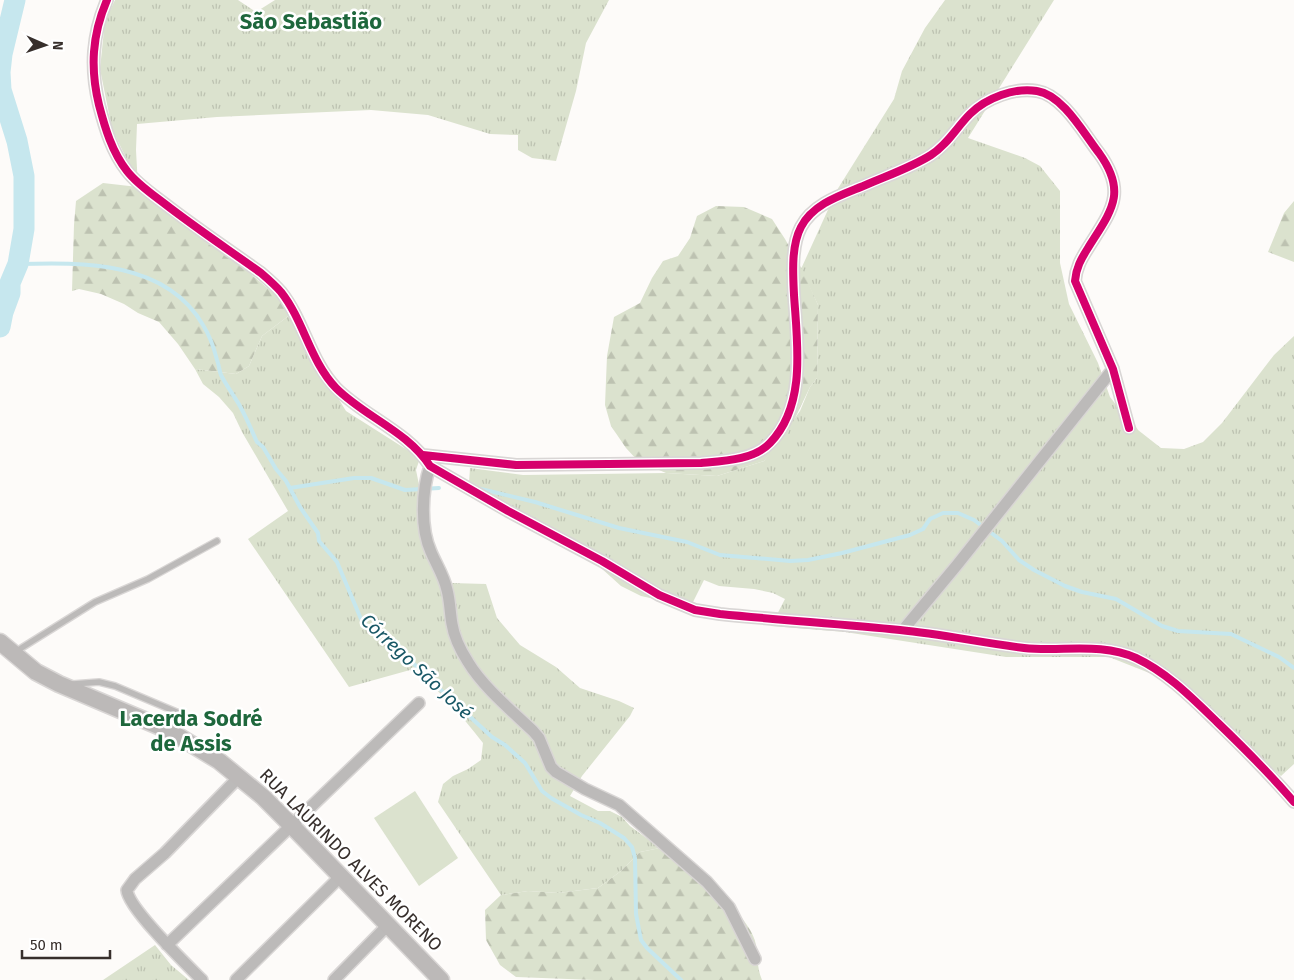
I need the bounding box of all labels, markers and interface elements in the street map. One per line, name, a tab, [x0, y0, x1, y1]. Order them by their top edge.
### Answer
district label: São Sebastião	[240, 8, 382, 35]
north arrow	[20, 20, 70, 70]
text: N	[49, 40, 66, 50]
water label: Córrego São José	[356, 609, 477, 724]
district label: Lacerda Sodré de Assis	[120, 705, 262, 757]
street label: RUA LAURINDO ALVES MORENO	[255, 764, 447, 956]
scale bar	[22, 928, 110, 960]
text: 50 m	[30, 936, 63, 954]

